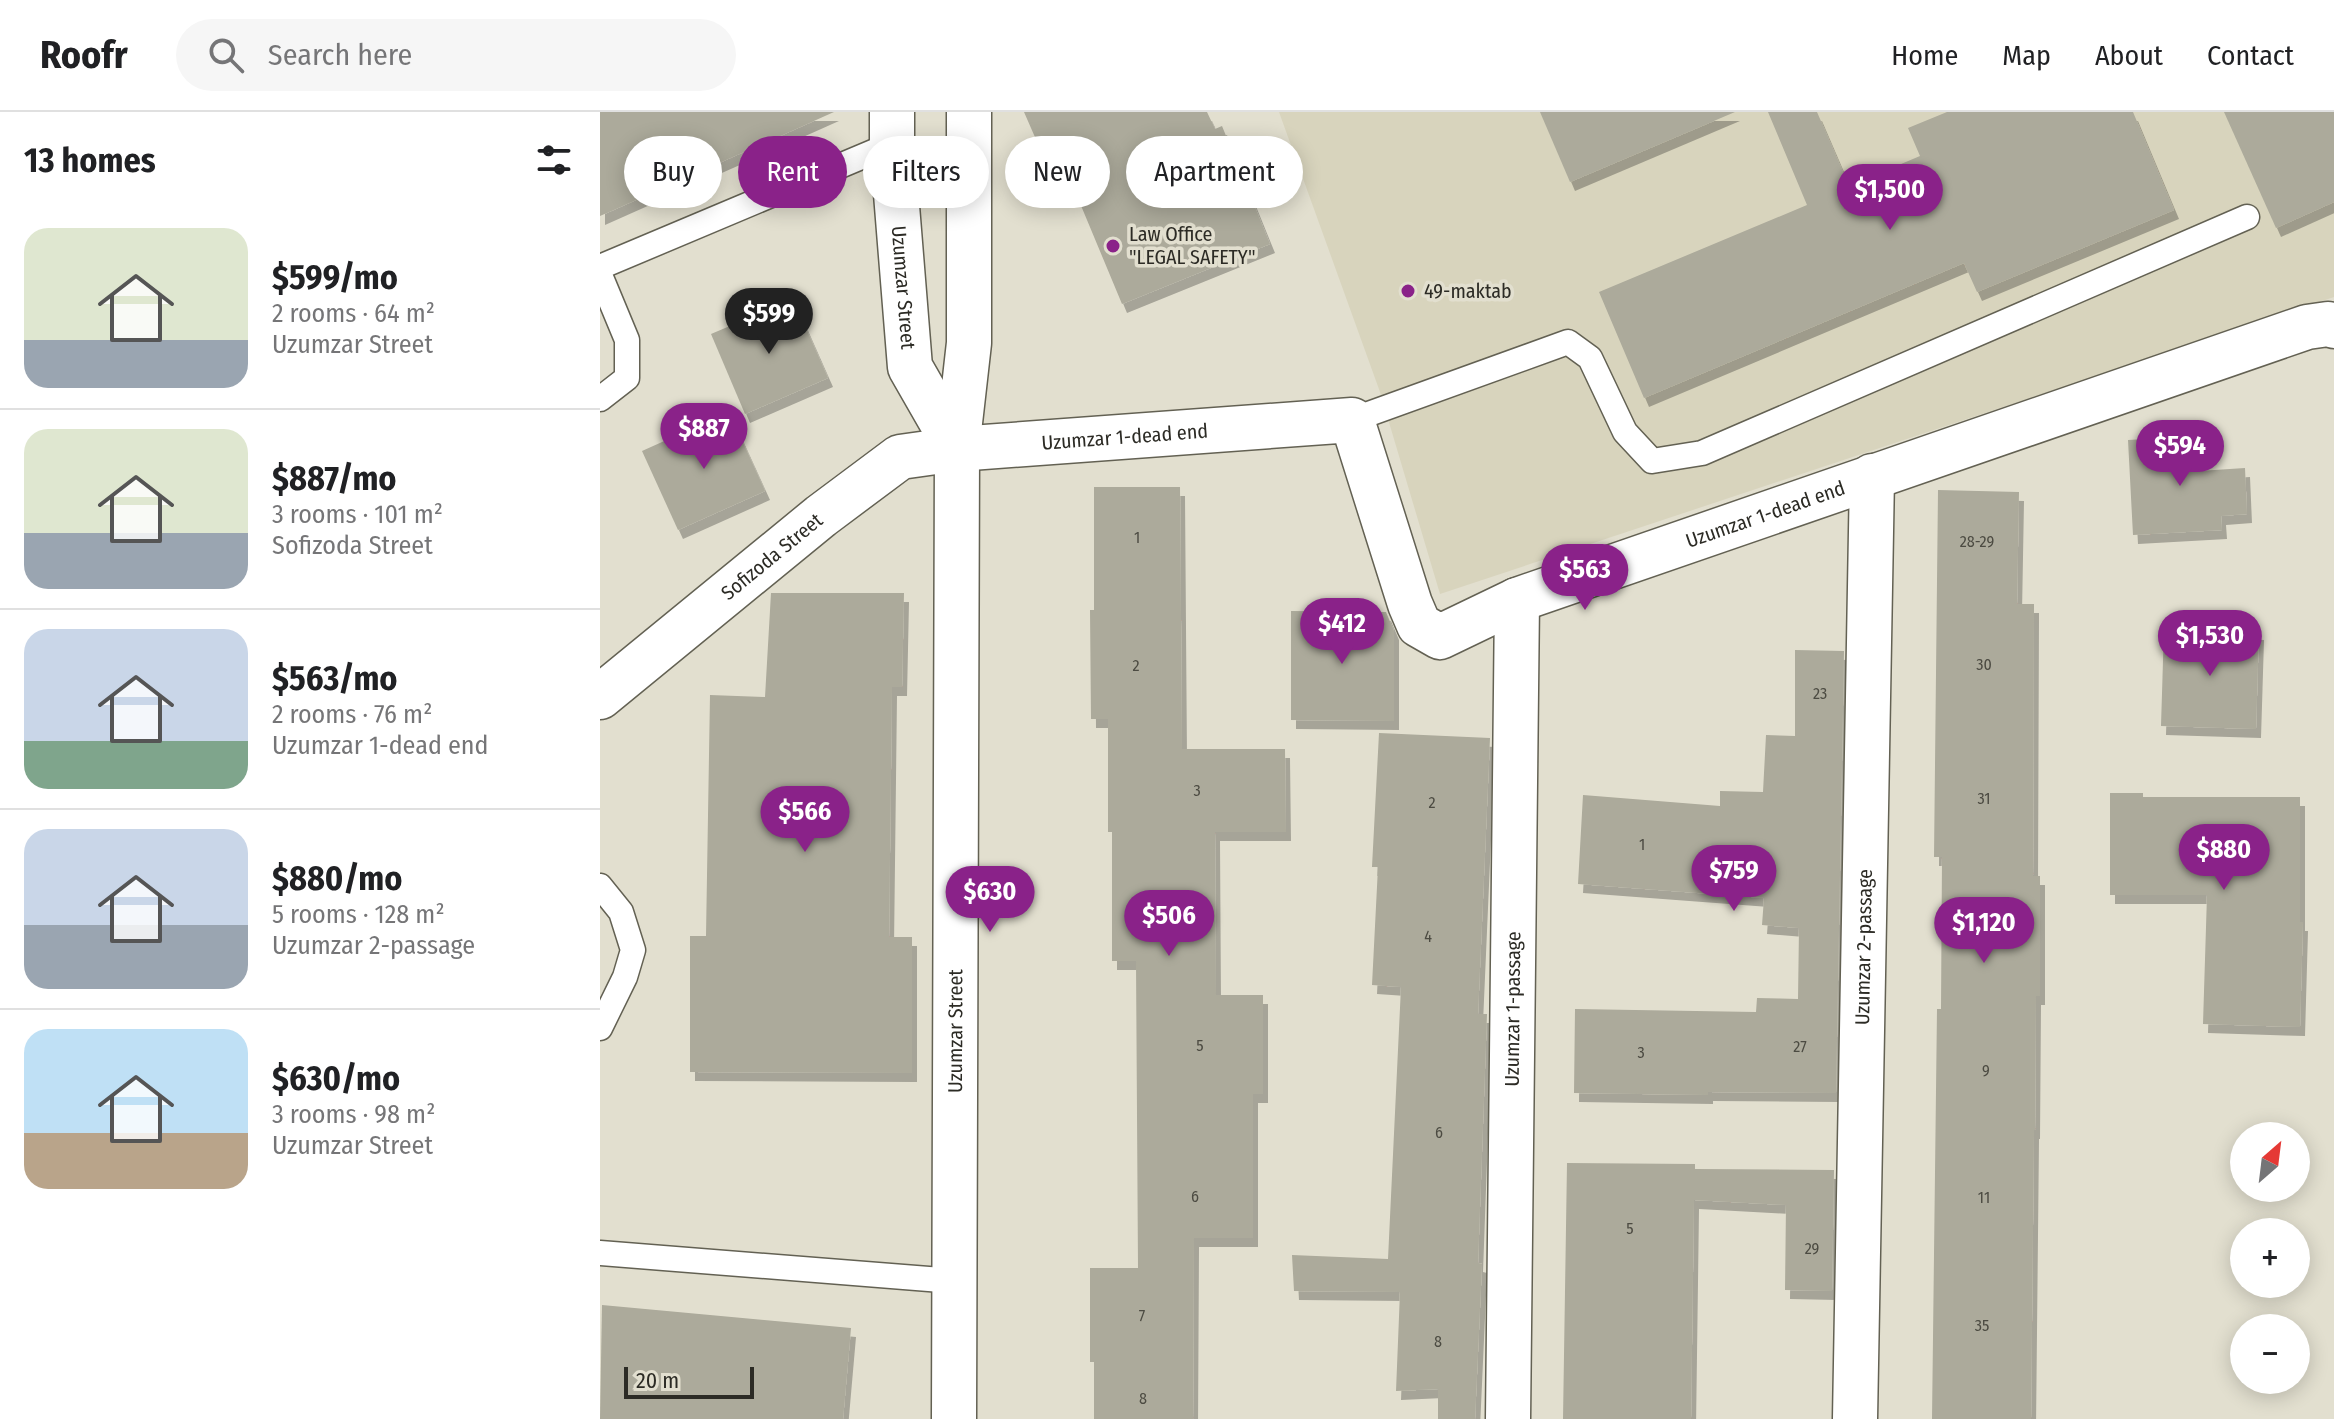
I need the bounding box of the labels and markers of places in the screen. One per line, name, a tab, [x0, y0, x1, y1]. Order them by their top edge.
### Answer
pin: $1,500	[1825, 164, 1955, 232]
place label: Law Office "LEGAL SAFETY"	[1129, 222, 1256, 269]
marker: Law Office "LEGAL SAFETY"	[1104, 237, 1122, 255]
place label: 49-maktab	[1424, 279, 1512, 303]
marker: 49-maktab	[1399, 282, 1417, 300]
pin: $599	[722, 288, 816, 356]
pin: $887	[657, 403, 751, 471]
pin: $594	[2133, 420, 2227, 488]
pin: $563	[1538, 544, 1632, 612]
pin: $412	[1295, 598, 1389, 666]
pin: $1,530	[2145, 610, 2275, 678]
pin: $566	[758, 786, 852, 854]
pin: $880	[2177, 824, 2271, 892]
pin: $759	[1687, 845, 1781, 913]
pin: $630	[943, 866, 1037, 934]
pin: $506	[1122, 890, 1216, 958]
pin: $1,120	[1919, 897, 2049, 965]

